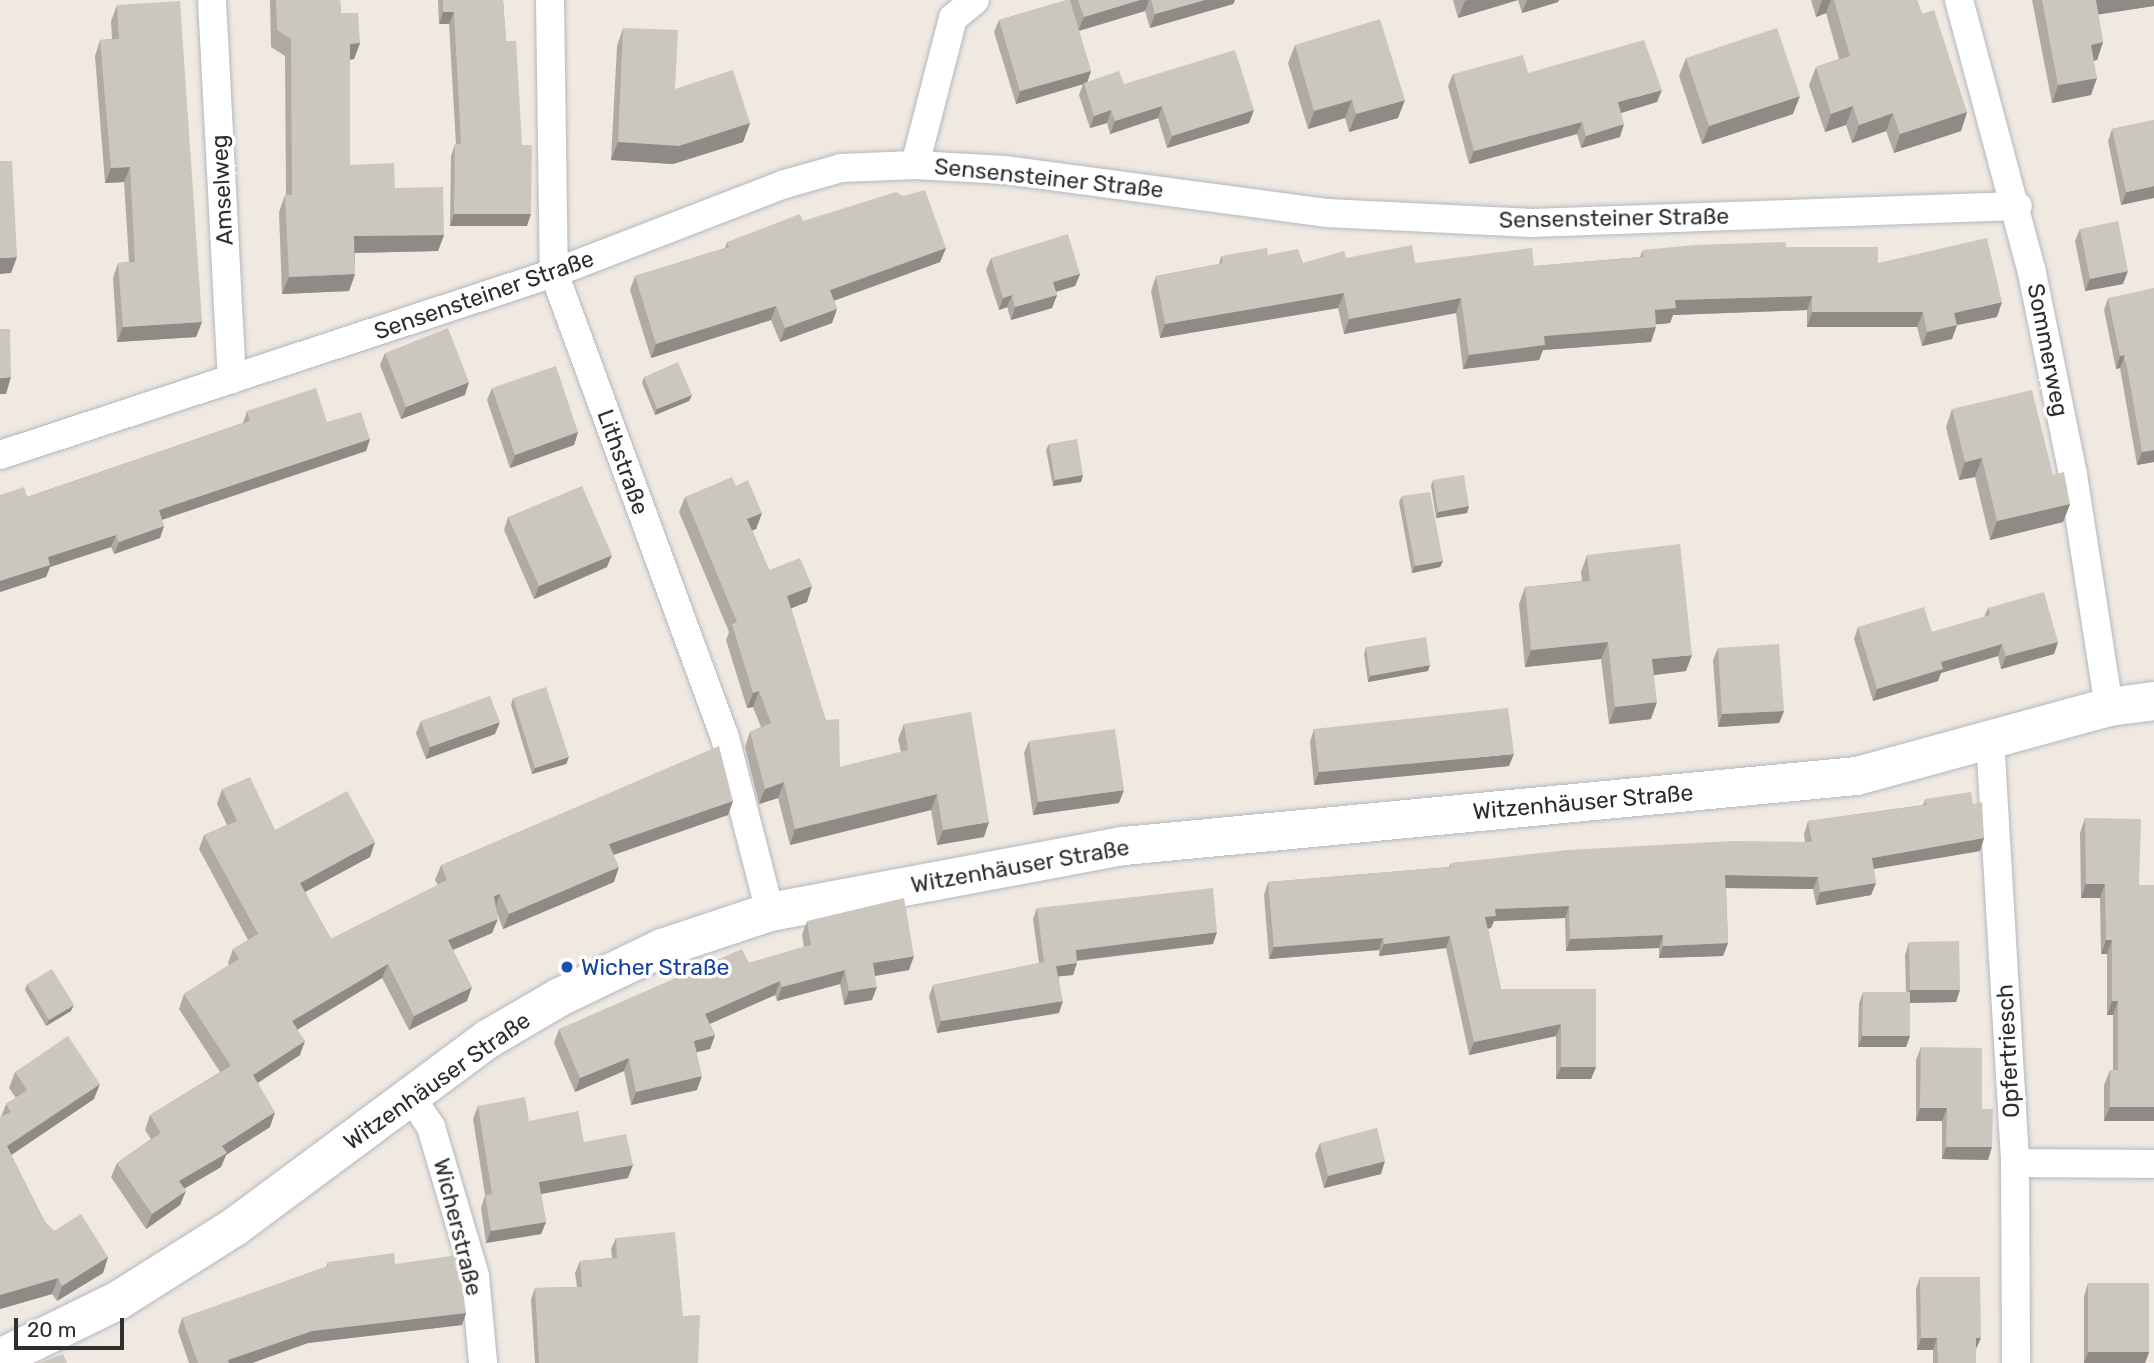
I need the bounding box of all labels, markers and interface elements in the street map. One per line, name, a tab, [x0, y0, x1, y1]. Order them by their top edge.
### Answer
street label: Amselweg	[205, 134, 239, 246]
street label: Sensensteiner Straße	[933, 152, 1165, 204]
street label: Sensensteiner Straße	[1498, 202, 1730, 234]
street label: Sensensteiner Straße	[370, 244, 598, 346]
street label: Sommerweg	[2022, 281, 2074, 419]
street label: Lithstraße	[591, 406, 655, 518]
street label: Witzenhäuser Straße	[1471, 779, 1695, 825]
street label: Witzenhäuser Straße	[908, 833, 1132, 899]
place label: Wicher Straße	[581, 953, 730, 981]
marker: Wicher Straße	[559, 959, 575, 975]
street label: Opfertriesch	[1991, 983, 2025, 1119]
street label: Witzenhäuser Straße	[338, 1006, 536, 1156]
street label: Wicherstraße	[428, 1155, 488, 1299]
scale bar	[18, 1304, 128, 1348]
text: 20 m	[27, 1317, 76, 1342]

